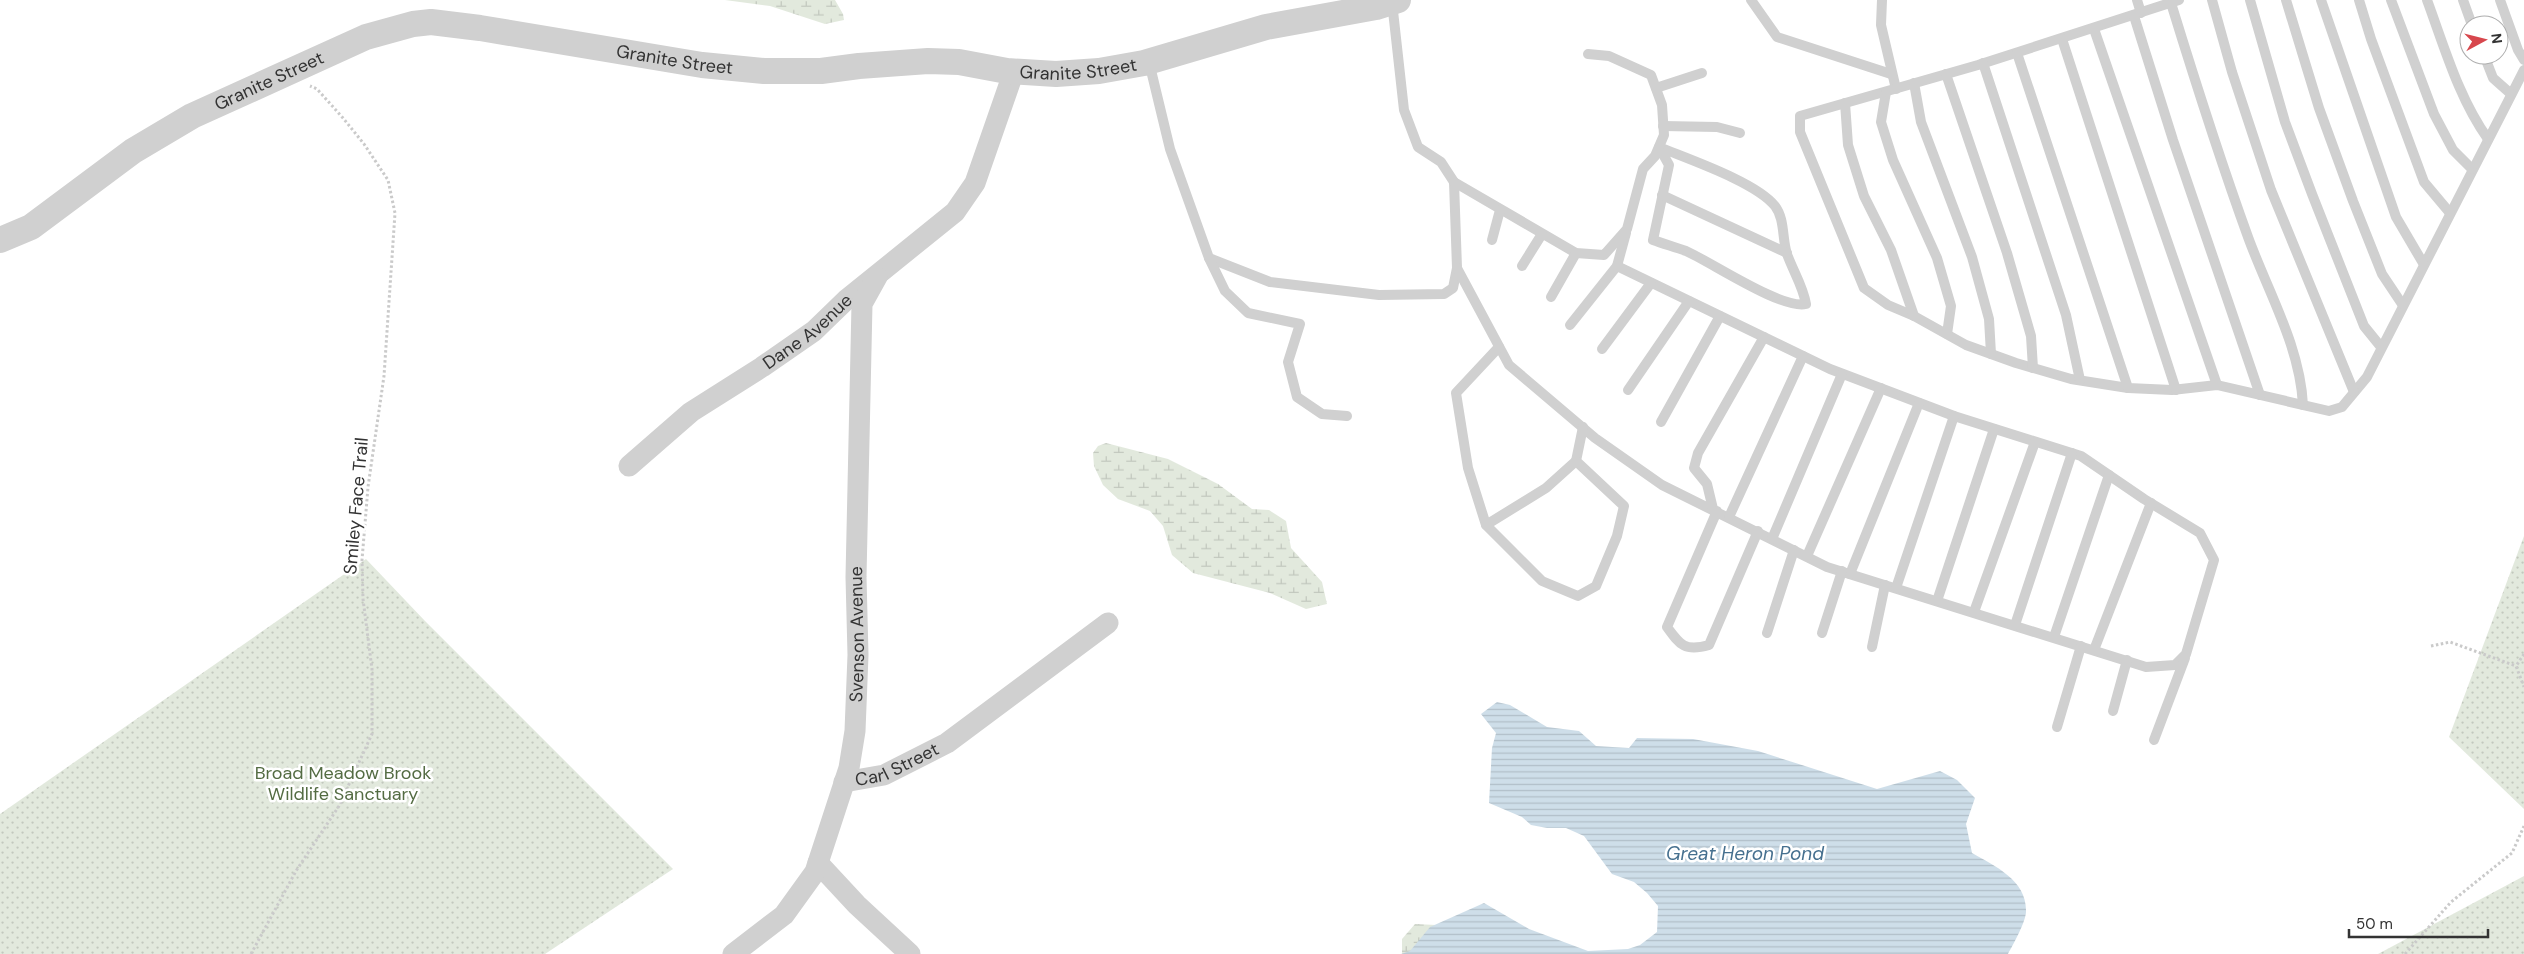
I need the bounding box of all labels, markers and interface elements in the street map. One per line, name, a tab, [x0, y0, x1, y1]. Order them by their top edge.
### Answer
north arrow	[2459, 15, 2509, 65]
text: N	[2487, 32, 2506, 45]
street label: Granite Street	[615, 39, 734, 80]
street label: Granite Street	[210, 46, 328, 116]
street label: Granite Street	[1019, 53, 1139, 86]
street label: Dane Avenue	[758, 288, 857, 375]
street label: Smiley Face Trail	[338, 436, 374, 576]
street label: Svenson Avenue	[844, 566, 870, 703]
street label: Carl Street	[853, 737, 943, 792]
park label: Broad Meadow Brook Wildlife Sanctuary	[255, 761, 431, 806]
water label: Great Heron Pond	[1666, 841, 1825, 866]
scale bar	[2349, 906, 2488, 938]
text: 50 m	[2356, 914, 2393, 934]

